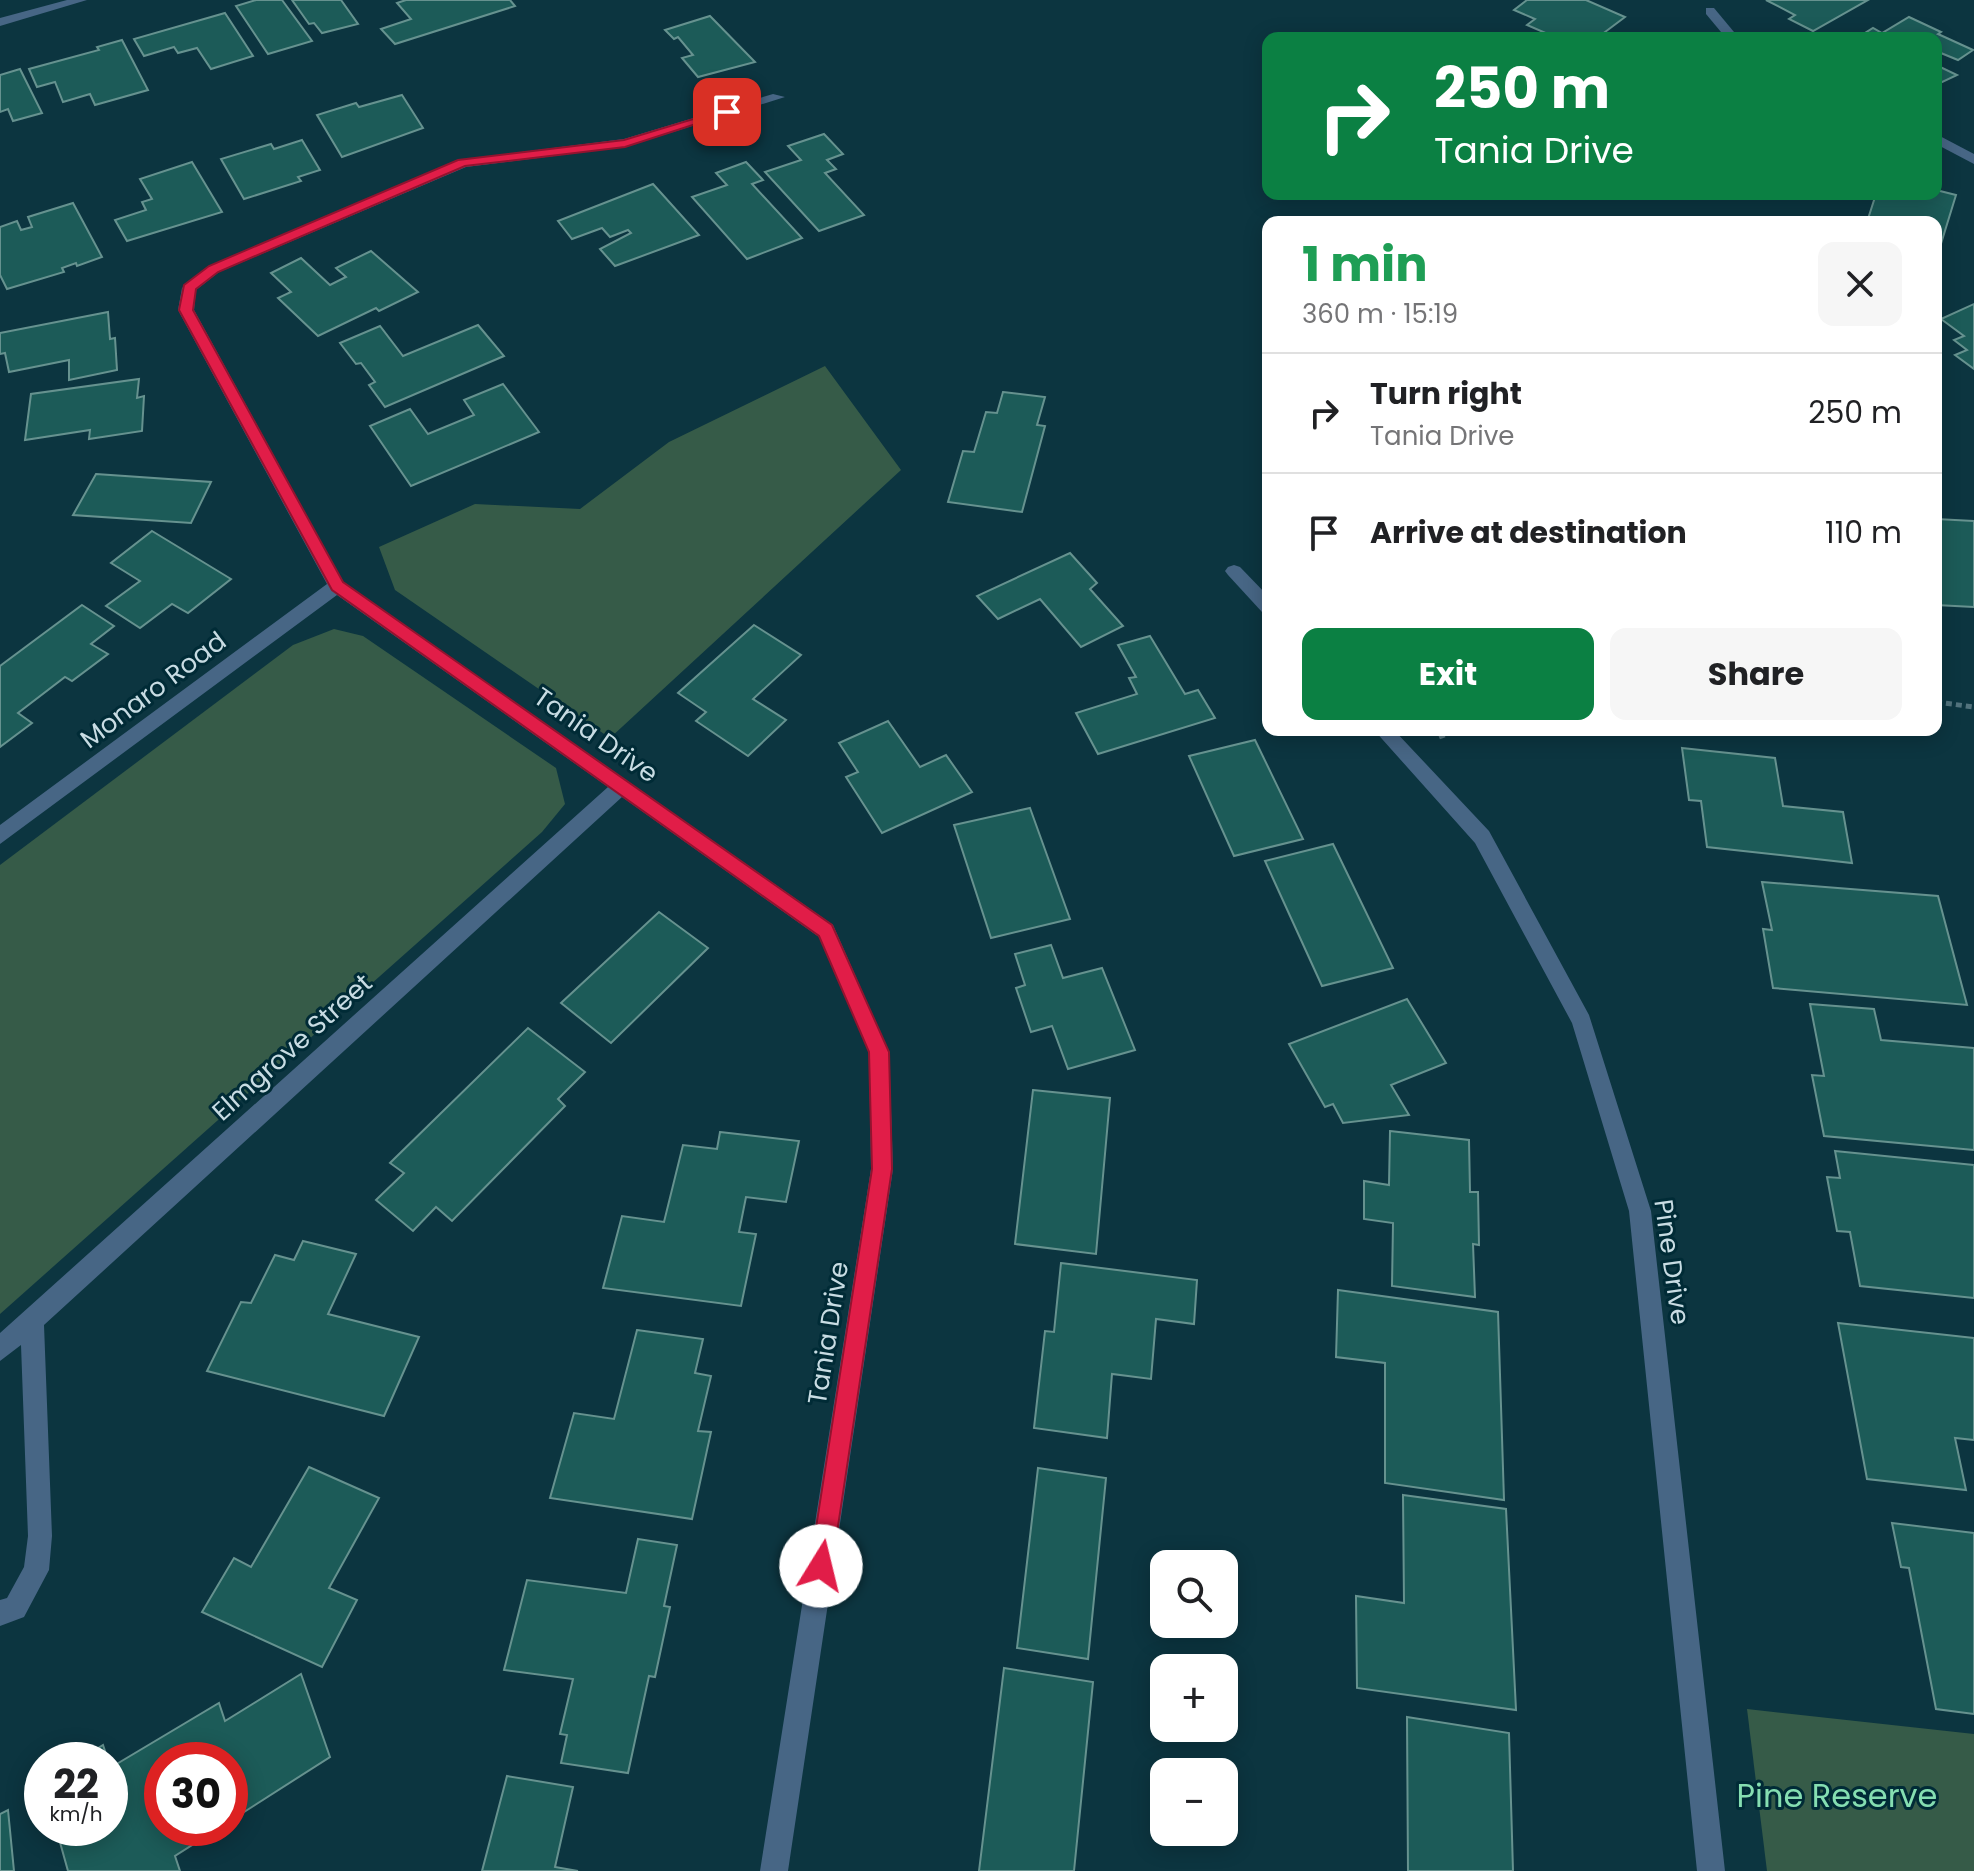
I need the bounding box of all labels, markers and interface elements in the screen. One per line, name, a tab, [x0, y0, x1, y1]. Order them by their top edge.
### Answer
text: 250 m	[1434, 49, 1610, 128]
icon: right	[1302, 64, 1406, 168]
pin	[693, 78, 761, 146]
icon: arrive	[705, 90, 749, 134]
text: Tania Drive	[1434, 125, 1634, 176]
text: 1 min	[1302, 231, 1428, 298]
button: close	[1818, 242, 1902, 326]
text: 360 m · 15:19	[1302, 296, 1458, 332]
text: Turn right	[1370, 372, 1522, 415]
icon: right	[1302, 391, 1346, 435]
text: 250 m	[1808, 391, 1902, 434]
text: Tania Drive	[1370, 418, 1514, 454]
icon: arrive	[1302, 511, 1346, 555]
text: Arrive at destination	[1370, 511, 1687, 554]
text: 110 m	[1825, 511, 1902, 554]
street label: Monaro Road	[73, 623, 233, 757]
button: Exit	[1302, 628, 1594, 720]
button: Share	[1610, 628, 1902, 720]
street label: Tania Drive	[527, 679, 665, 791]
street label: Elmgrove Street	[204, 965, 380, 1129]
street label: Pine Drive	[1645, 1197, 1699, 1327]
street label: Tania Drive	[799, 1259, 857, 1407]
position arrow	[779, 1524, 863, 1608]
map controls	[1150, 1550, 1238, 1846]
button: search	[1150, 1550, 1238, 1638]
button: +	[1150, 1654, 1238, 1742]
speed limit sign: 30	[144, 1742, 248, 1846]
text: 22	[53, 1756, 99, 1812]
button: −	[1150, 1758, 1238, 1846]
park label: Pine Reserve	[1737, 1773, 1937, 1818]
text: km/h	[49, 1800, 103, 1828]

